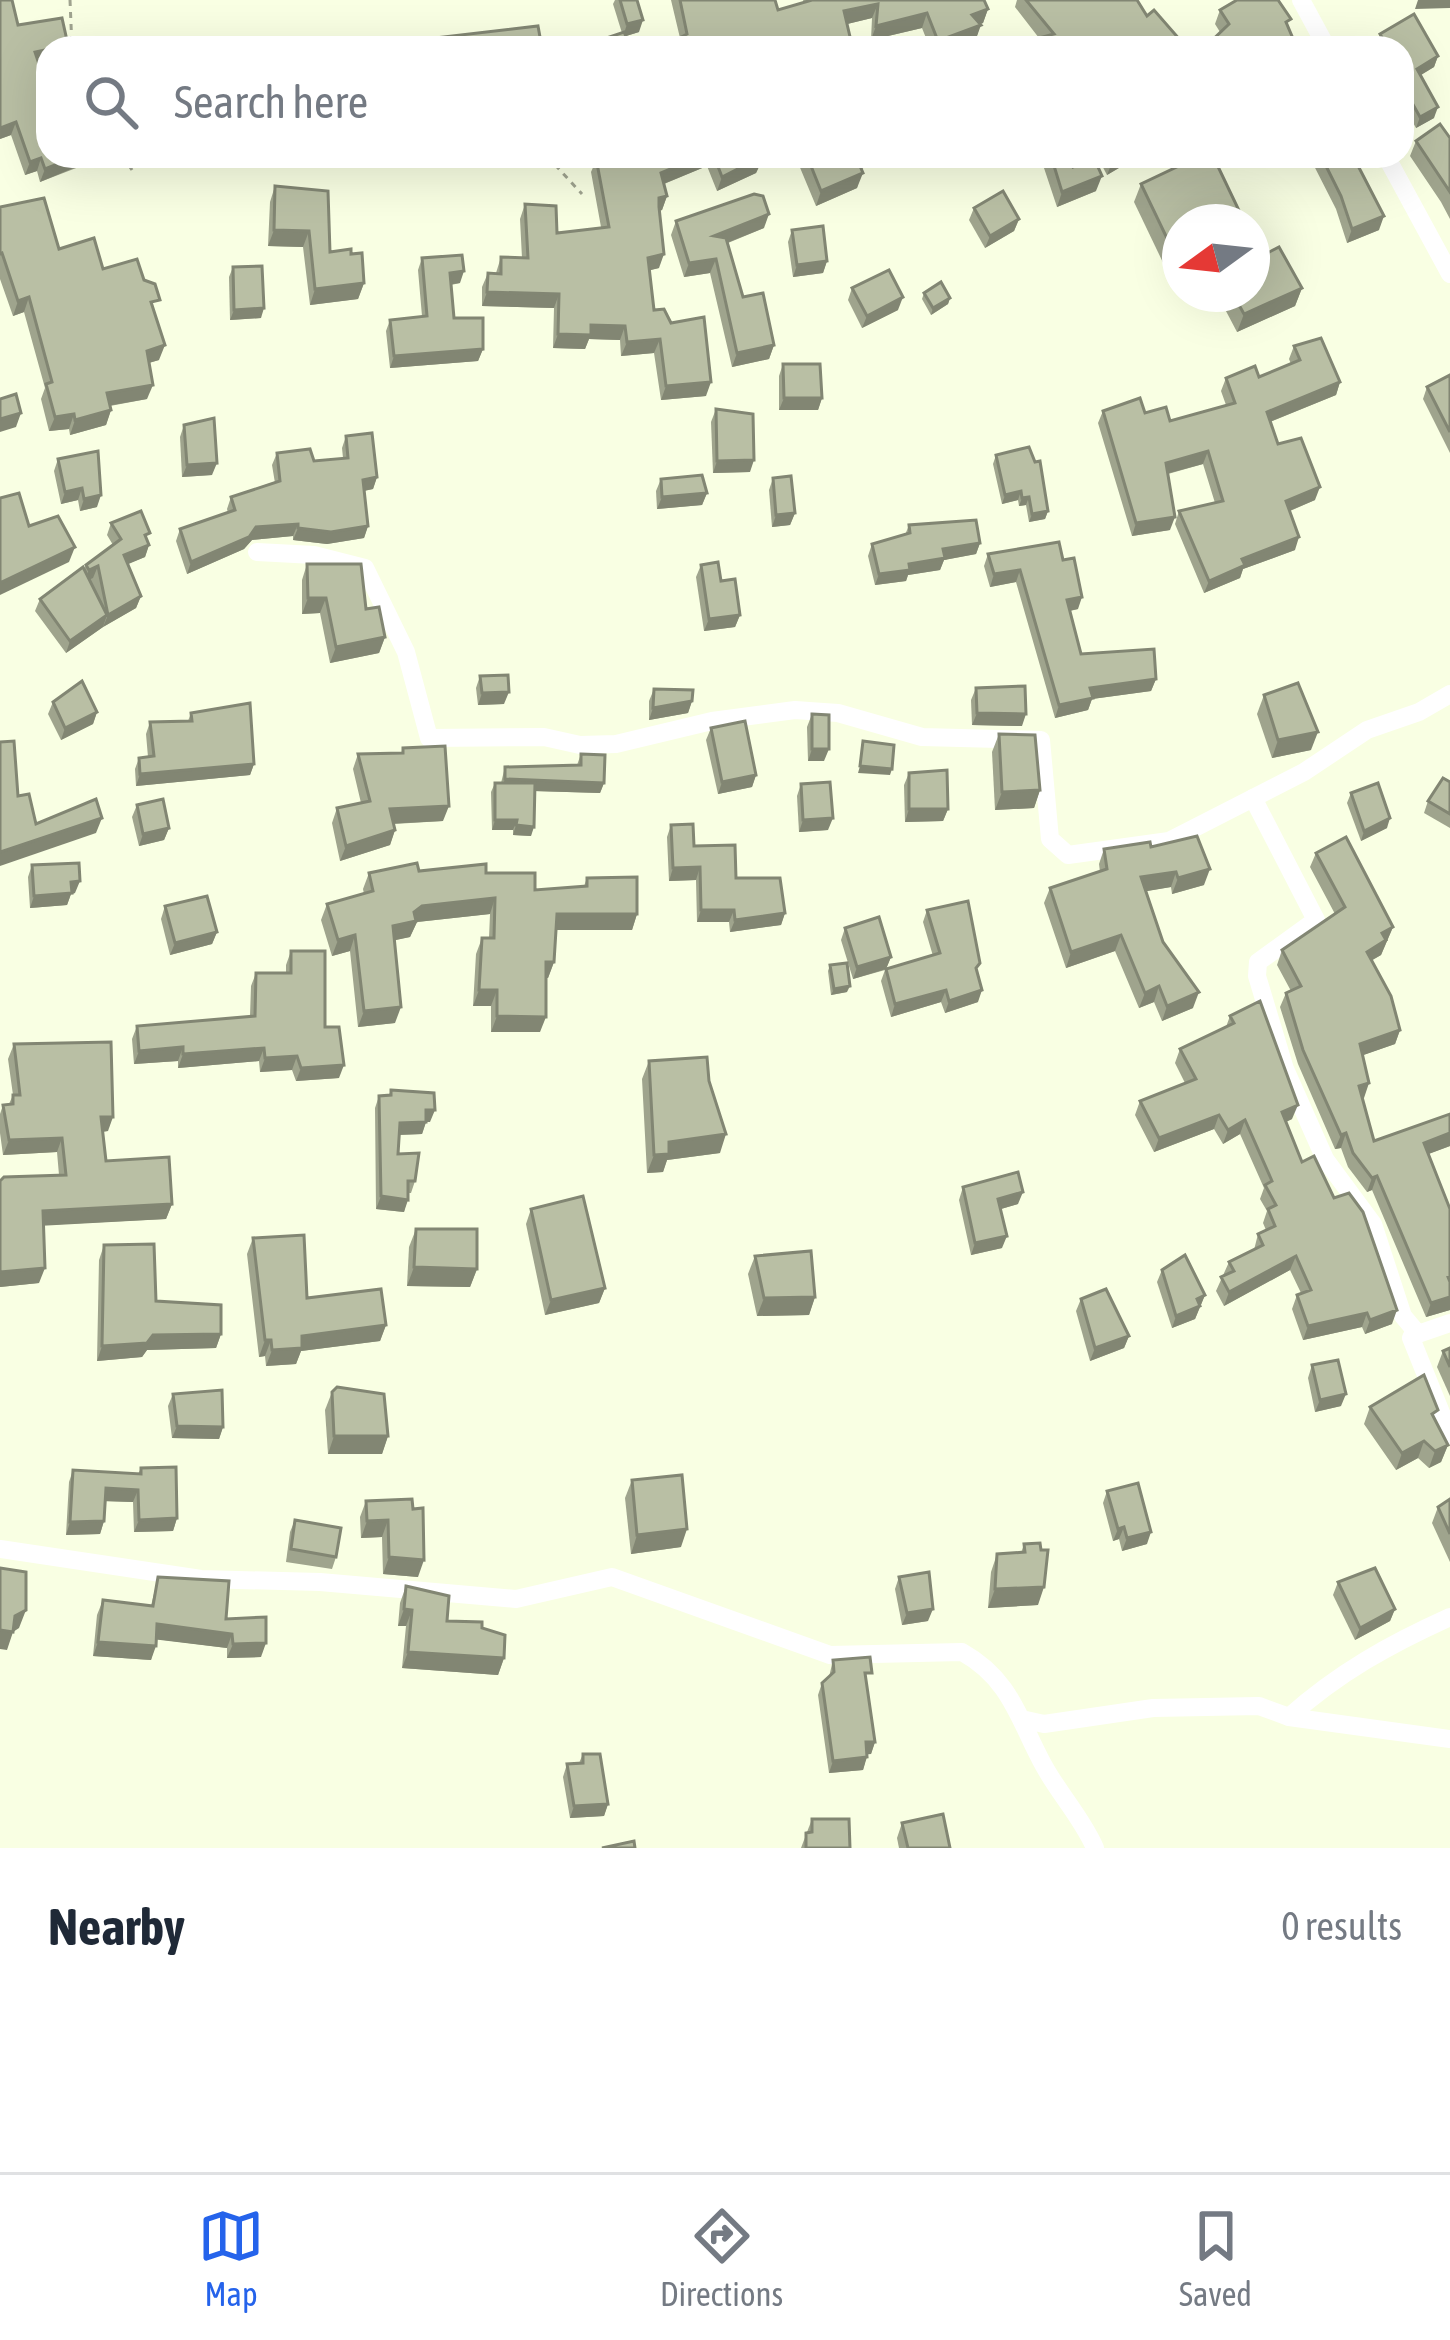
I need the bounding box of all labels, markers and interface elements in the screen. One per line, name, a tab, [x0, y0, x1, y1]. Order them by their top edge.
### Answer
search box	[36, 36, 1414, 168]
icon: search	[78, 69, 144, 135]
text: Search here	[174, 76, 368, 128]
north arrow	[1162, 204, 1270, 312]
text: Nearby	[48, 1897, 185, 1956]
text: 0 results	[1281, 1904, 1402, 1948]
tab: Map	[198, 2203, 264, 2313]
tab: Directions	[660, 2203, 783, 2313]
tab: Saved	[1179, 2203, 1252, 2313]

